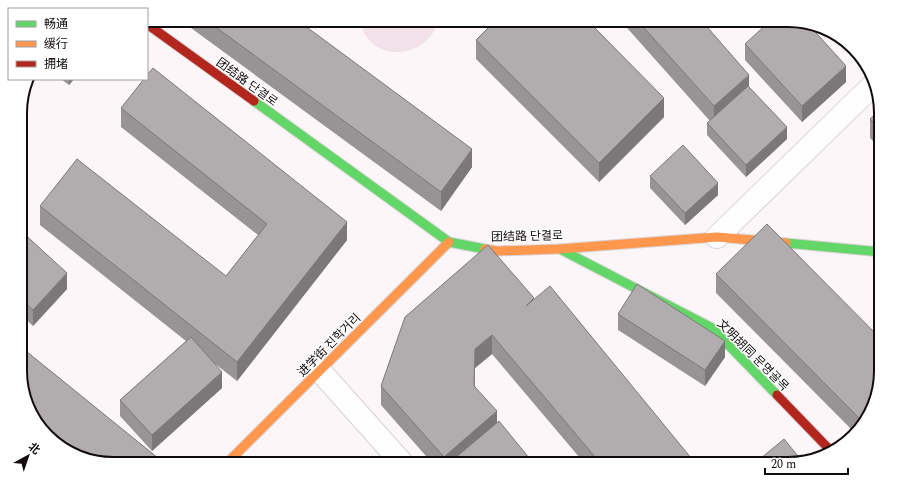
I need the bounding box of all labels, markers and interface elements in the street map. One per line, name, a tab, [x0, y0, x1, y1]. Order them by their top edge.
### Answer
legend	[8, 8, 148, 80]
text: 畅通	[44, 15, 68, 34]
text: 缓行	[44, 35, 68, 54]
street label: 团结路 단결로	[212, 54, 281, 111]
text: 拥堵	[44, 55, 68, 74]
street label: 团结路 단결로	[491, 226, 563, 247]
street label: 进学街 진학거리	[293, 309, 365, 381]
street label: 文明胡同 문명골목	[712, 315, 793, 396]
north arrow	[8, 436, 48, 476]
text: 北	[24, 439, 44, 459]
scale bar	[765, 450, 848, 476]
text: 20 m	[771, 455, 796, 474]

